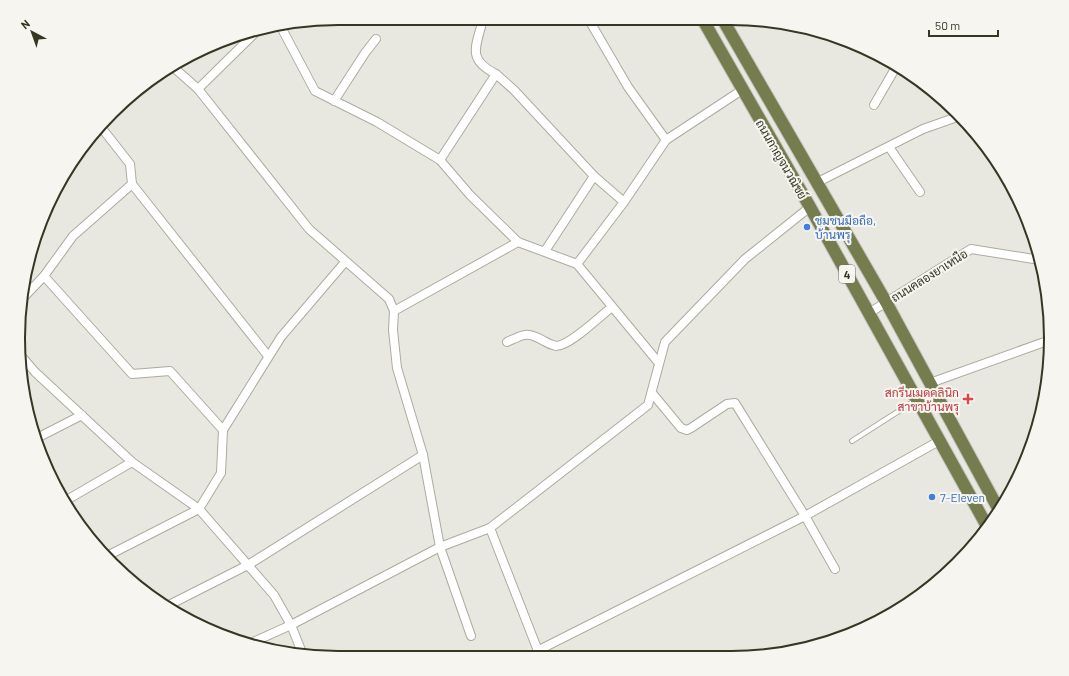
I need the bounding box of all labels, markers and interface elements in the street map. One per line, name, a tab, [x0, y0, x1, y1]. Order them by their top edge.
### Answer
north arrow	[12, 12, 52, 52]
scale bar	[929, 12, 998, 38]
text: N	[18, 17, 32, 31]
text: 50 m	[935, 18, 960, 32]
street label: ถนนกาญจนวณิชย์	[753, 117, 810, 202]
place label: ชุมชนมือถือ, บ้านพรุ	[815, 213, 876, 244]
marker: ชุมชนมือถือ, บ้านพรุ	[802, 222, 812, 232]
street label: ถนนคลองยาเหนือ	[888, 246, 970, 304]
road number: 4	[839, 265, 855, 283]
place label: สกรีนเมดคลินิก สาขาบ้านพรุ	[885, 385, 959, 416]
marker: สกรีนเมดคลินิก สาขาบ้านพรุ	[962, 393, 974, 405]
place label: 7-Eleven	[940, 490, 985, 504]
marker: 7-Eleven	[927, 492, 937, 502]

